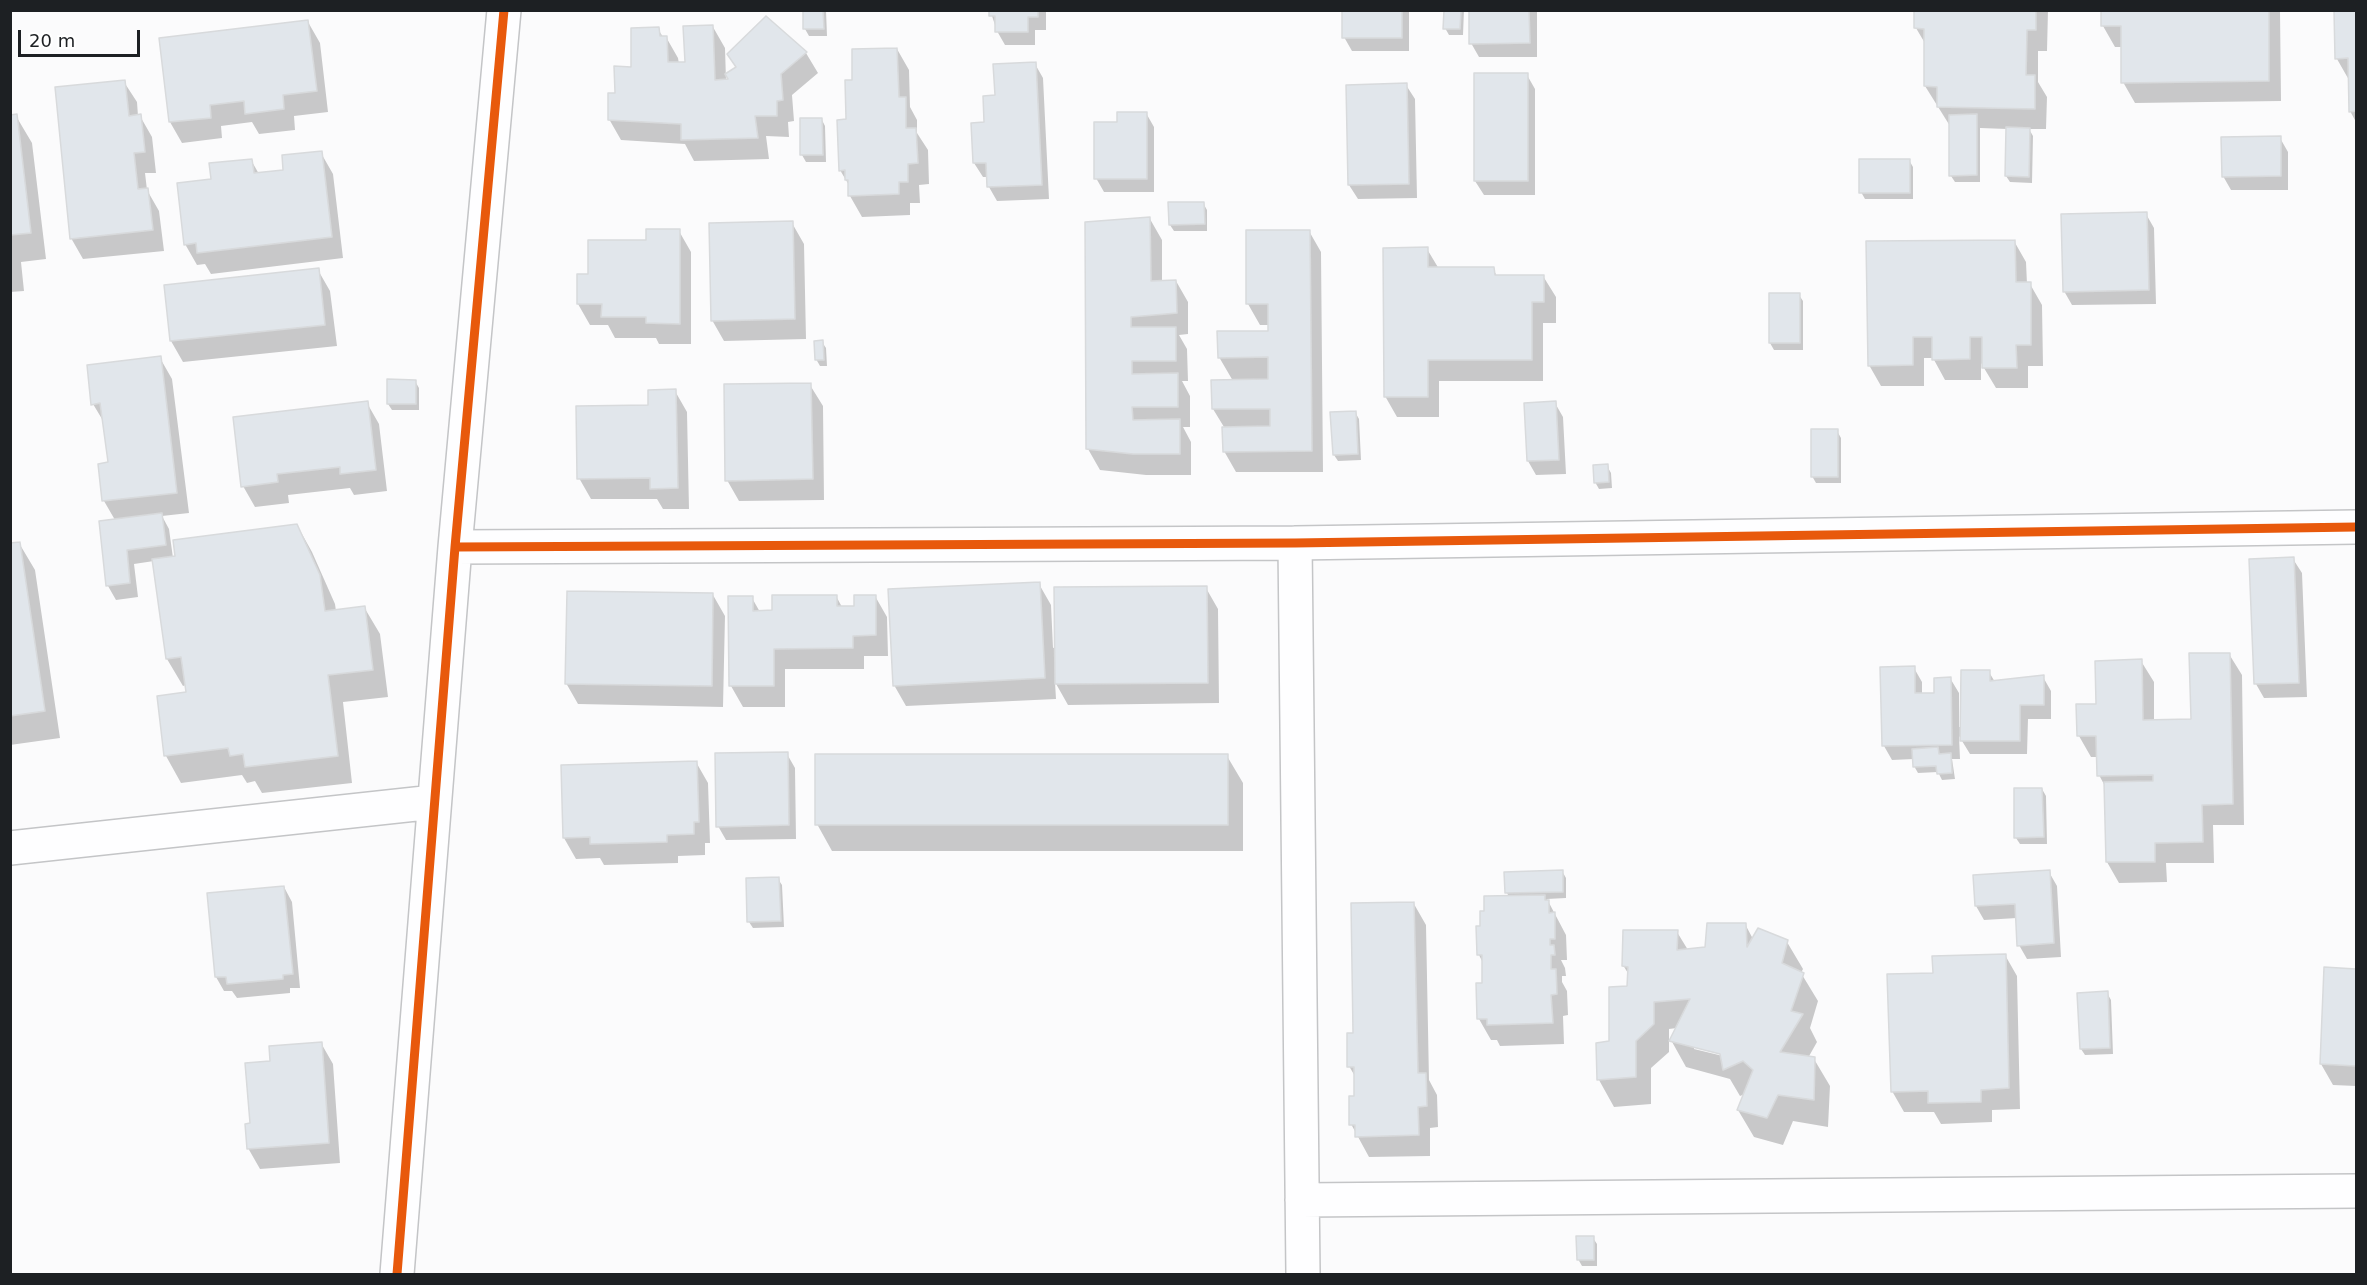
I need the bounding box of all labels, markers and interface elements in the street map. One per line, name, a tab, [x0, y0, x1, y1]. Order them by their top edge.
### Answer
scale bar	[21, 18, 142, 56]
text: 20 m	[29, 30, 75, 51]

